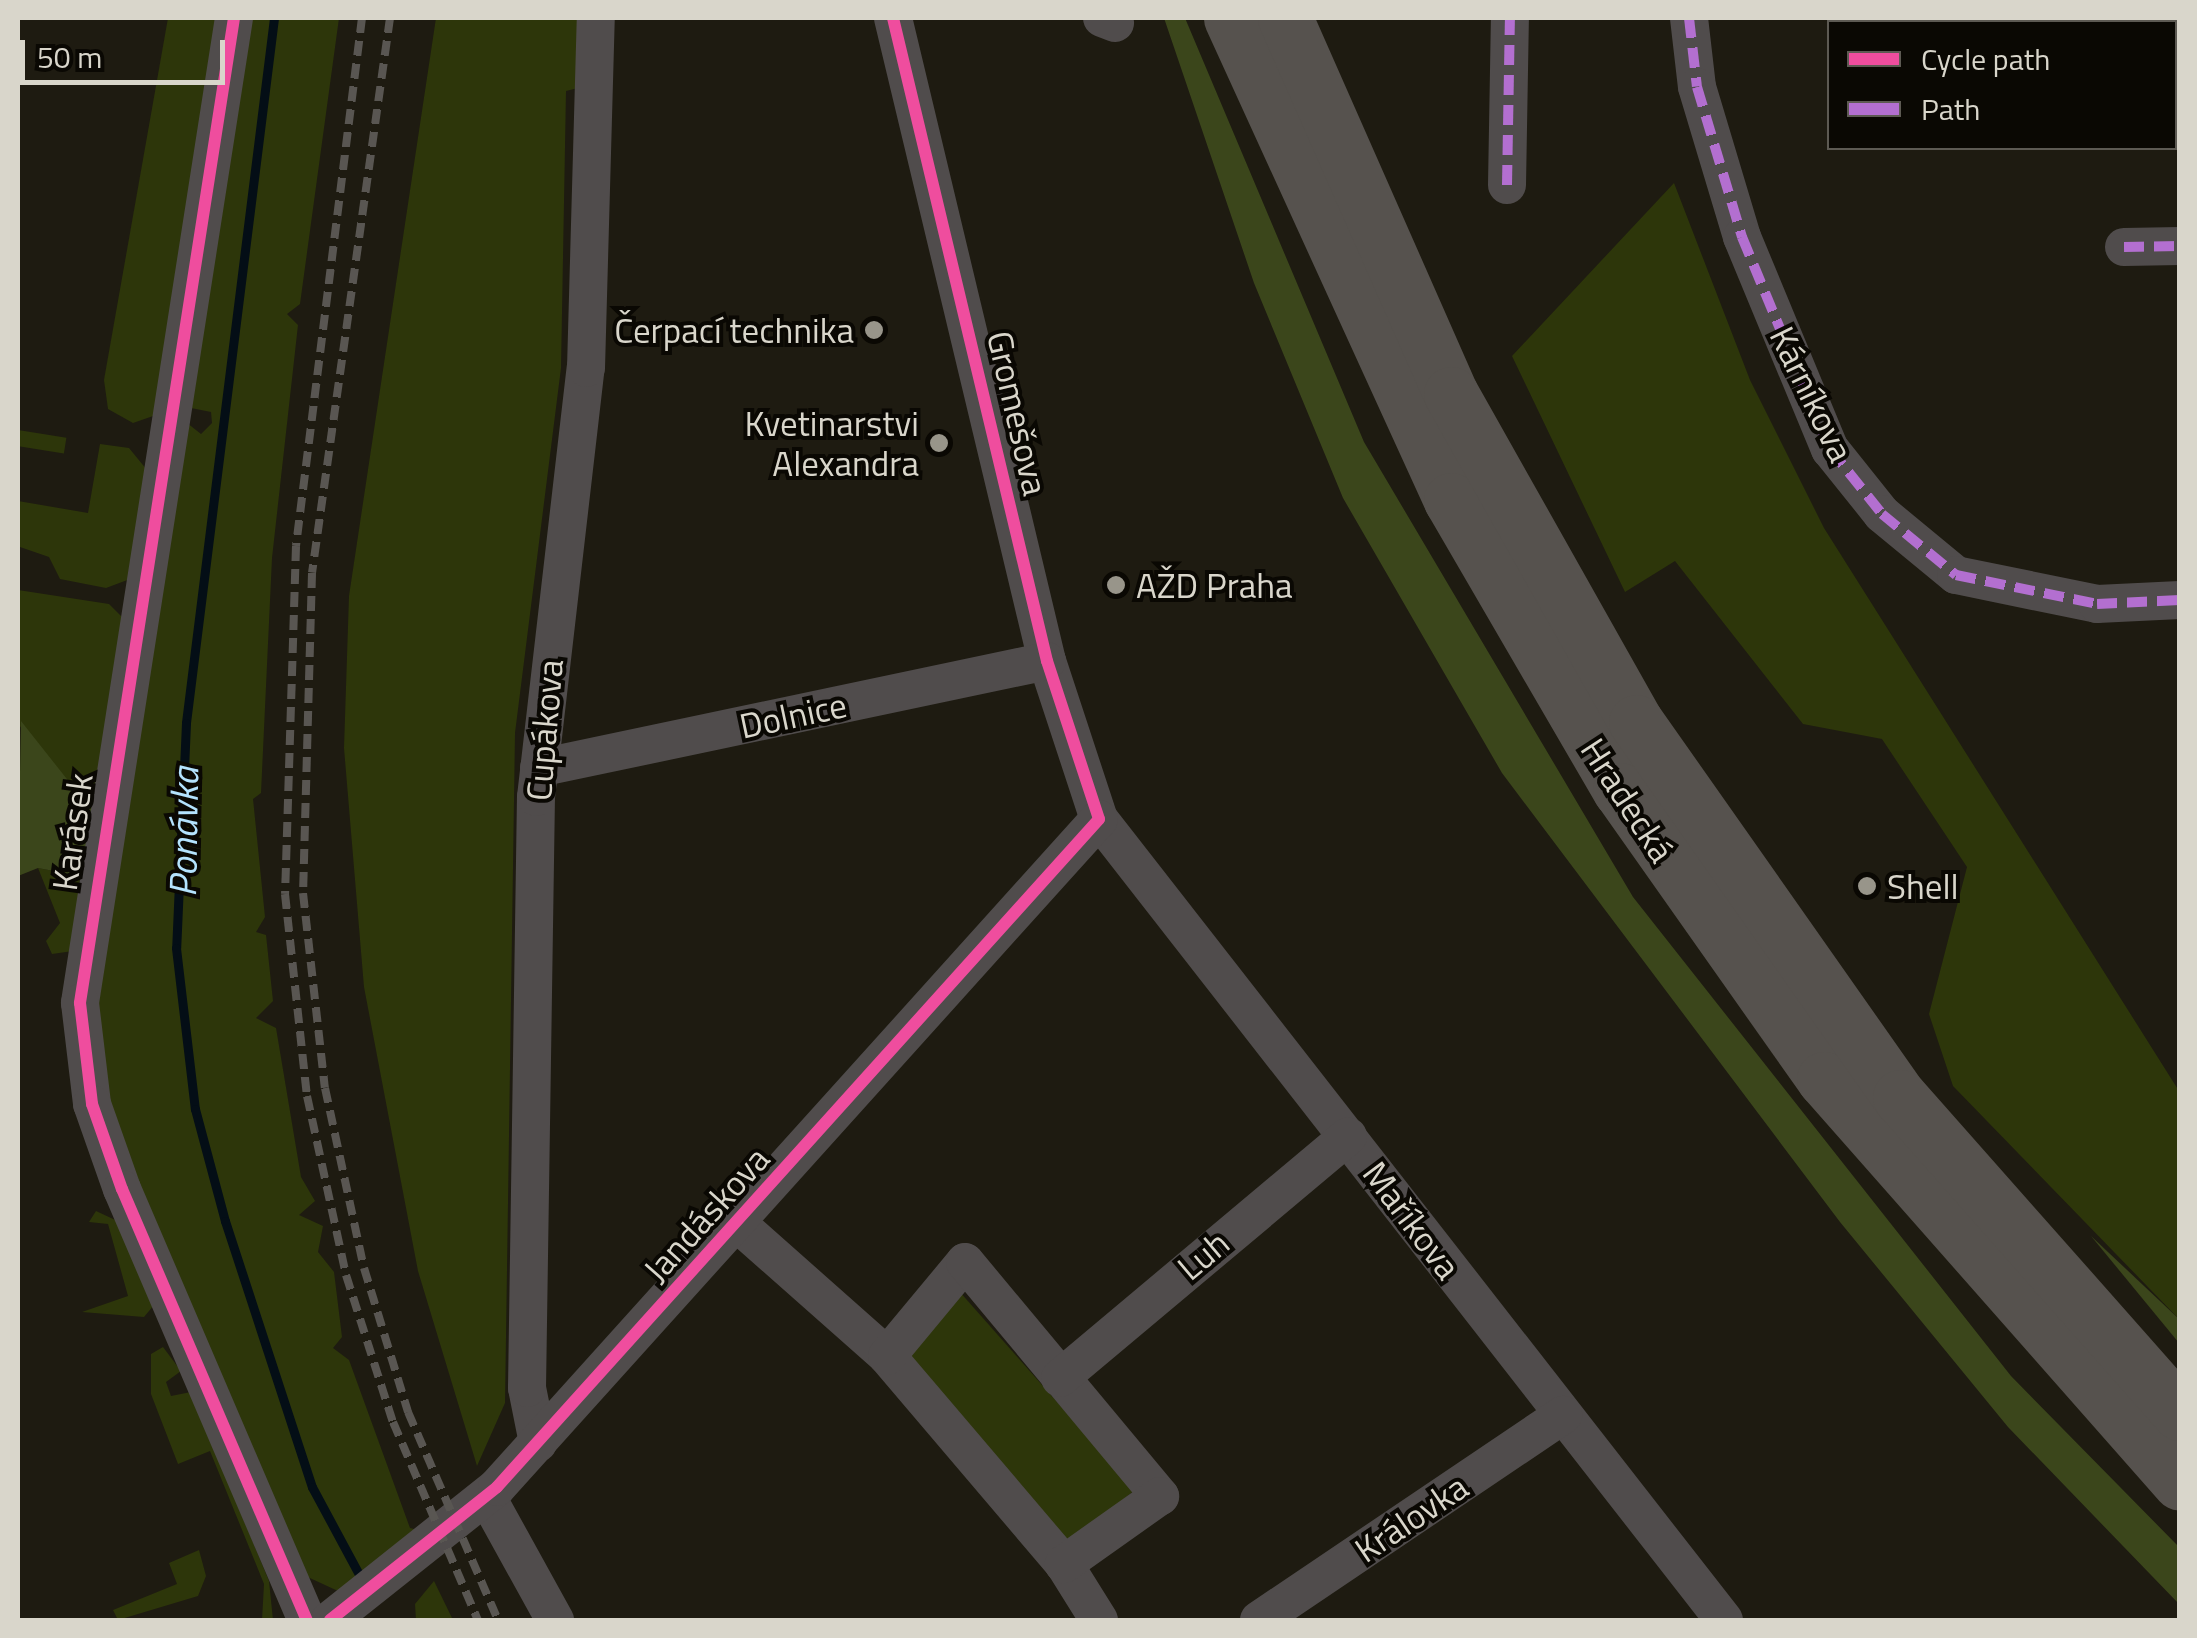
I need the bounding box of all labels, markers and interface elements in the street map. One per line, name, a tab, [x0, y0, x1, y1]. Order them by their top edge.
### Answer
scale bar	[25, 20, 230, 82]
legend	[1827, 20, 2177, 150]
text: 50 m	[37, 34, 102, 80]
text: Cycle path	[1921, 36, 2050, 82]
text: Path	[1921, 86, 1980, 132]
place label: Čerpací technika	[614, 309, 854, 351]
marker: Čerpací technika	[863, 319, 885, 341]
street label: Kárníkova	[1761, 320, 1863, 468]
street label: Gromešova	[979, 327, 1057, 499]
place label: Kvetinarstvi Alexandra	[744, 402, 919, 484]
marker: Kvetinarstvi Alexandra	[928, 432, 950, 454]
place label: AŽD Praha	[1136, 564, 1293, 606]
marker: AŽD Praha	[1105, 574, 1127, 596]
street label: Cupákova	[517, 658, 571, 802]
street label: Dolnice	[736, 683, 850, 747]
street label: Hradecká	[1573, 730, 1683, 870]
water label: Ponávka	[160, 767, 208, 897]
street label: Karásek	[43, 771, 101, 893]
place label: Shell	[1887, 865, 1959, 907]
marker: Shell	[1856, 875, 1878, 897]
street label: Jandáskova	[634, 1138, 778, 1290]
street label: Maříkova	[1354, 1153, 1470, 1287]
street label: Luh	[1169, 1222, 1237, 1288]
street label: Královka	[1347, 1465, 1475, 1571]

